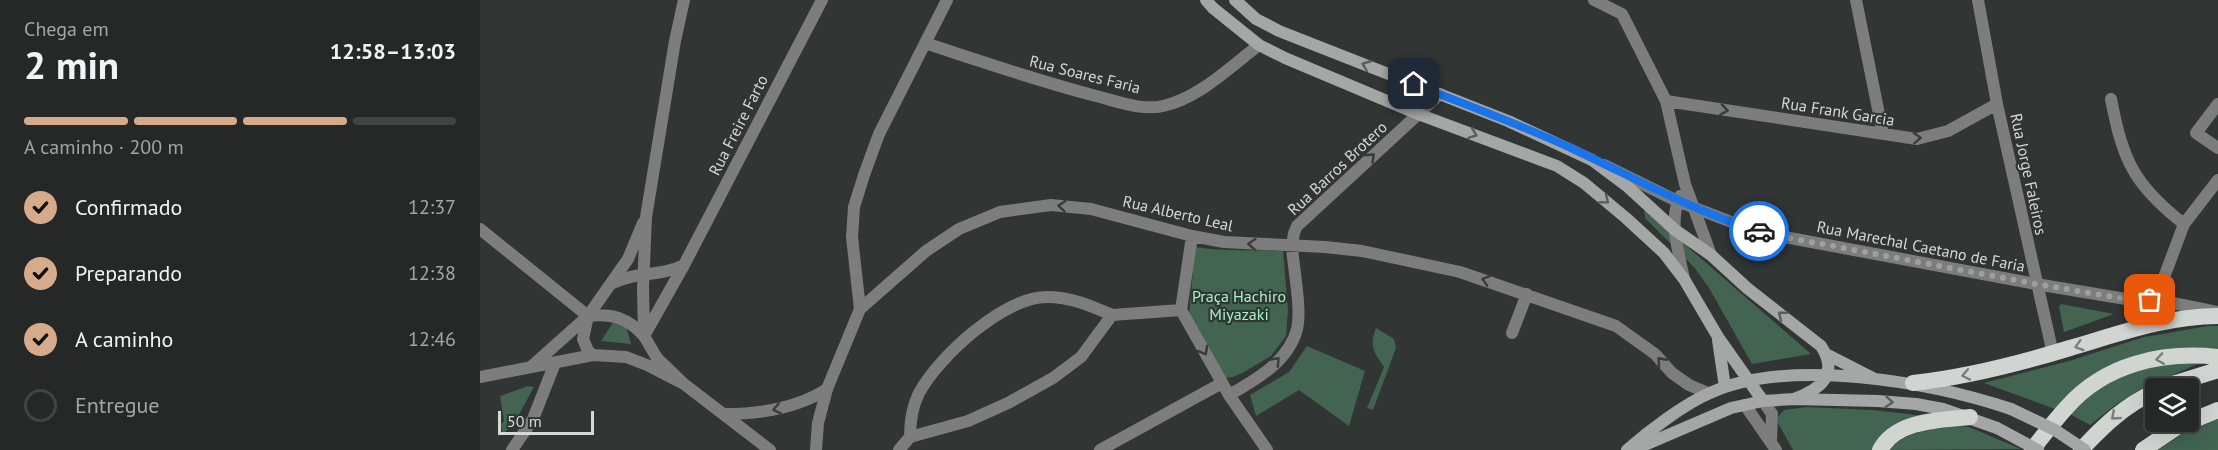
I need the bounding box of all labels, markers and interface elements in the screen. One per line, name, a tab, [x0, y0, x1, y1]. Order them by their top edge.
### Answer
text: Chega em	[24, 16, 109, 42]
text: 12:58–13:03	[330, 37, 456, 65]
text: 2 min	[24, 39, 119, 90]
street label: Rua Soares Faria	[1027, 51, 1143, 97]
pin	[1388, 58, 1439, 109]
one-way arrow	[1361, 60, 1372, 72]
icon: home	[1397, 67, 1430, 100]
street label: Rua Freire Farto	[704, 71, 772, 179]
street label: Rua Frank Garcia	[1780, 92, 1896, 130]
one-way arrow	[1719, 103, 1729, 115]
street label: Rua Jorge Faleiros	[2006, 111, 2052, 237]
street label: Rua Barros Brotero	[1283, 117, 1391, 219]
one-way arrow	[1466, 127, 1477, 139]
one-way arrow	[1912, 131, 1921, 144]
text: A caminho · 200 m	[24, 134, 184, 160]
one-way arrow	[1365, 153, 1375, 164]
icon: check	[24, 191, 57, 224]
street label: Rua Alberto Leal	[1121, 191, 1235, 235]
text: Confirmado	[75, 193, 182, 221]
one-way arrow	[1598, 193, 1609, 204]
text: 12:37	[408, 194, 456, 220]
one-way arrow	[1057, 200, 1066, 213]
courier	[1729, 201, 1789, 261]
icon: car	[1743, 215, 1776, 248]
street label: Rua Marechal Caetano de Faria	[1815, 216, 2027, 276]
one-way arrow	[1248, 238, 1257, 251]
icon: check	[24, 257, 57, 290]
text: Preparando	[75, 259, 182, 287]
text: 12:38	[408, 260, 456, 286]
pin	[2124, 274, 2175, 325]
one-way arrow	[1481, 275, 1492, 287]
icon: bag	[2133, 283, 2166, 316]
park label: Praça Hachiro Miyazaki	[1192, 286, 1286, 324]
one-way arrow	[1778, 312, 1789, 323]
icon: check	[24, 323, 57, 356]
text: A caminho	[75, 325, 173, 353]
text: 12:46	[408, 326, 456, 352]
one-way arrow	[2074, 339, 2085, 351]
one-way arrow	[1197, 345, 1208, 355]
one-way arrow	[2155, 352, 2164, 364]
one-way arrow	[1657, 357, 1668, 367]
one-way arrow	[1269, 358, 1280, 369]
one-way arrow	[1961, 368, 1971, 381]
map controls	[2145, 378, 2199, 432]
button: layers	[2145, 378, 2199, 432]
text: Entregue	[75, 391, 160, 419]
one-way arrow	[1884, 395, 1893, 408]
one-way arrow	[773, 402, 783, 415]
scale bar	[498, 408, 594, 436]
one-way arrow	[2111, 409, 2122, 420]
text: 50 m	[507, 411, 542, 431]

